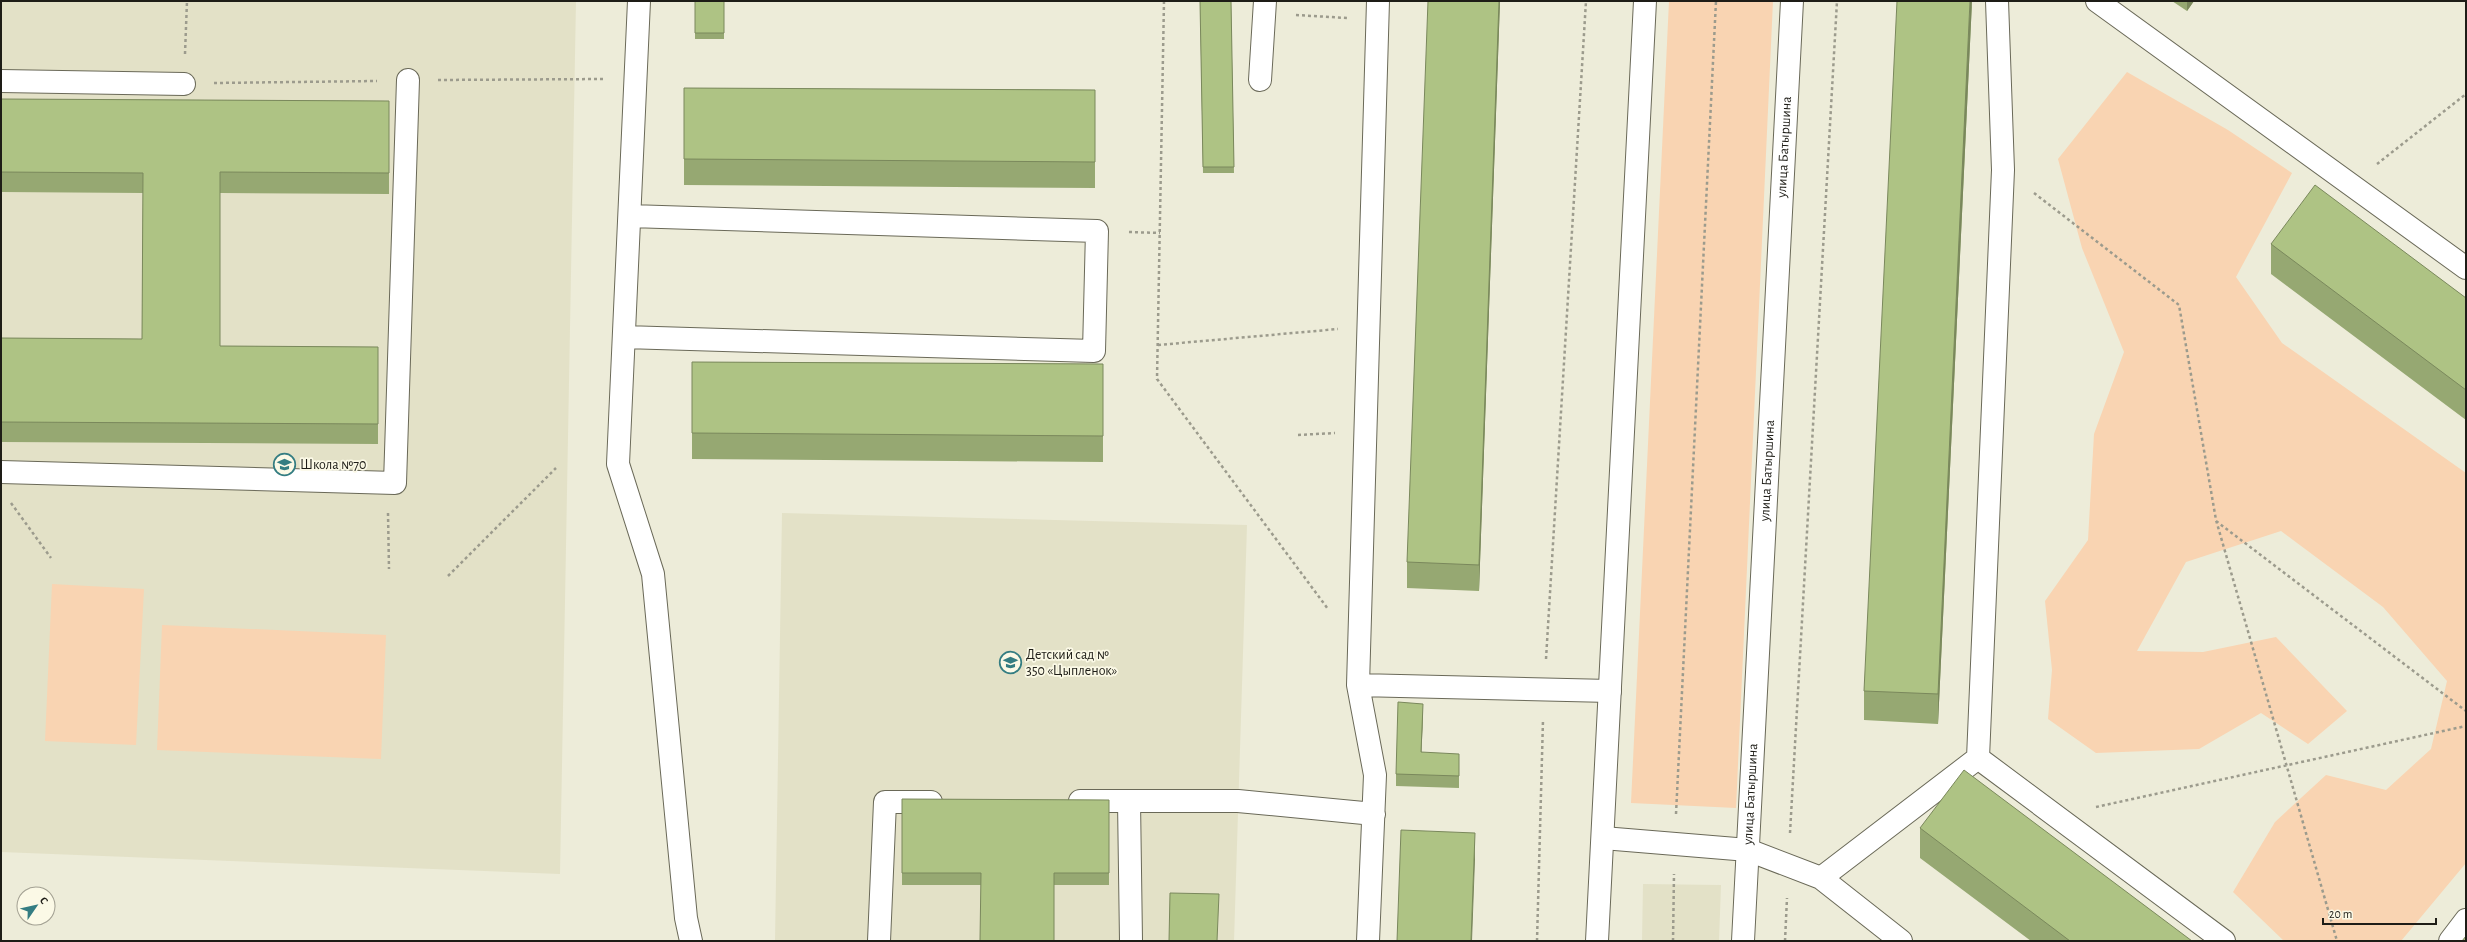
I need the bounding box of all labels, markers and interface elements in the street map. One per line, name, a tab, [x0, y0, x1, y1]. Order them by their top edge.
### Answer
street label: улица Батыршина	[1775, 95, 1794, 199]
street label: улица Батыршина	[1758, 419, 1777, 523]
school or university icon: Школа №70	[271, 452, 297, 478]
place label: Школа №70	[300, 458, 366, 472]
place label: Детский сад № 350 «Цыпленок»	[1026, 648, 1117, 678]
school or university icon: Детский сад № 350 «Цыпленок»	[998, 650, 1024, 676]
street label: улица Батыршина	[1741, 743, 1760, 846]
north arrow	[16, 886, 56, 926]
text: С	[38, 895, 50, 906]
scale bar	[2323, 900, 2436, 926]
text: 20 m	[2329, 908, 2352, 920]

